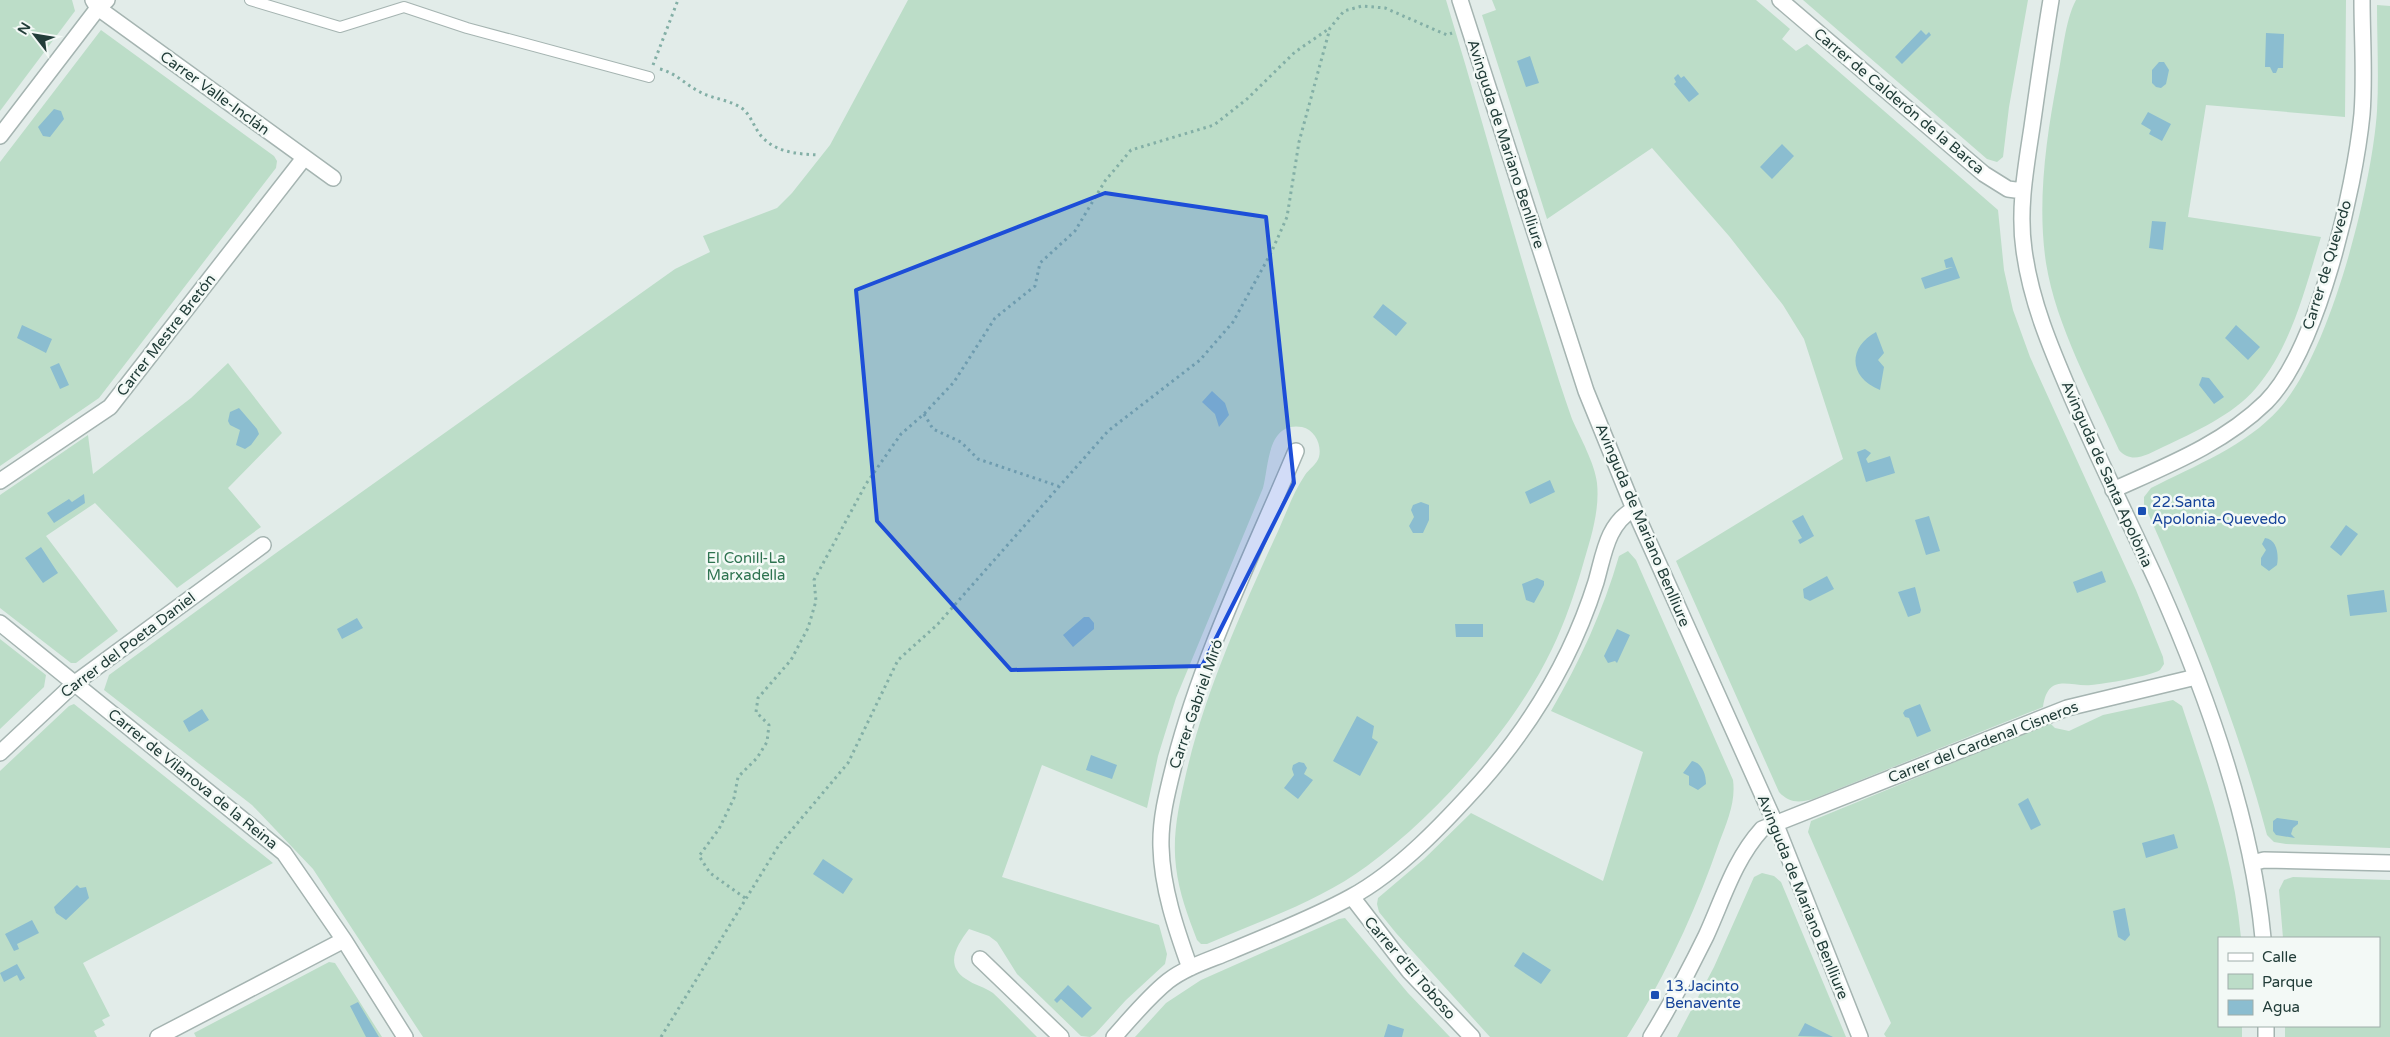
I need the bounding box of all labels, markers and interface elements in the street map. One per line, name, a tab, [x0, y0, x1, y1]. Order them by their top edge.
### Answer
north arrow	[10, 10, 60, 60]
text: N	[14, 19, 34, 38]
street label: Carrer de Calderón de la Barca	[1810, 24, 1988, 178]
street label: Avinguda de Mariano Benlliure	[1464, 37, 1548, 251]
street label: Carrer Valle-Inclán	[157, 47, 273, 139]
street label: Carrer de Quevedo	[2299, 198, 2355, 332]
street label: Carrer Mestre Bretón	[113, 270, 219, 400]
street label: Avinguda de Santa Apolònia	[2058, 378, 2156, 570]
street label: Avinguda de Mariano Benlliure	[1592, 421, 1694, 629]
place label: 22.Santa Apolonia-Quevedo	[2152, 493, 2287, 528]
marker: 22.Santa Apolonia-Quevedo	[2136, 505, 2148, 517]
park label: El Conill-La Marxadella	[706, 549, 786, 584]
street label: Carrer del Poeta Daniel	[57, 588, 199, 702]
street label: Carrer Gabriel Miró	[1165, 637, 1227, 771]
street label: Carrer del Cardenal Cisneros	[1885, 697, 2081, 787]
street label: Carrer de Vilanova de la Reina	[105, 705, 281, 853]
street label: Avinguda de Mariano Benlliure	[1754, 792, 1852, 1002]
street label: Carrer d'El Toboso	[1360, 913, 1460, 1023]
legend	[2218, 937, 2380, 1027]
text: Calle	[2262, 948, 2297, 966]
text: Parque	[2262, 973, 2313, 991]
place label: 13.Jacinto Benavente	[1665, 977, 1741, 1012]
marker: 13.Jacinto Benavente	[1649, 989, 1661, 1001]
text: Agua	[2262, 998, 2300, 1016]

